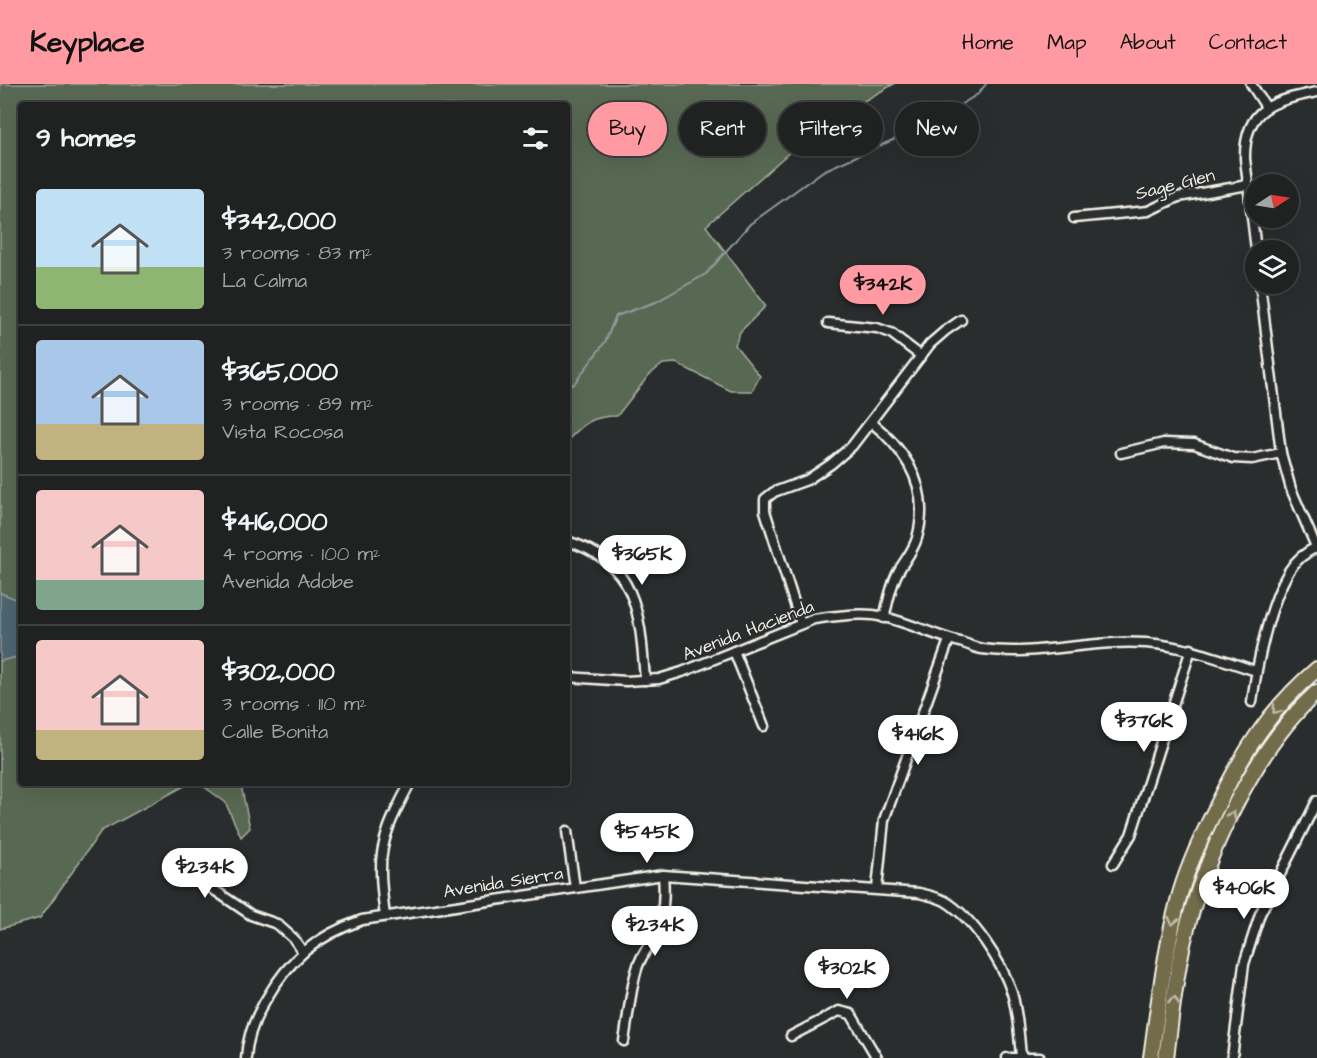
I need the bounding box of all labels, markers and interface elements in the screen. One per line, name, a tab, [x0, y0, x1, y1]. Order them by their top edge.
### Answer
text: Keyplace	[30, 23, 145, 62]
text: Home	[962, 28, 1014, 57]
text: Map	[1047, 28, 1087, 57]
text: About	[1120, 28, 1176, 57]
text: Contact	[1209, 28, 1287, 57]
chip: Buy	[588, 102, 667, 156]
chip: Rent	[679, 102, 766, 156]
chip: Filters	[778, 102, 883, 156]
chip: New	[895, 102, 979, 156]
text: 9 homes	[36, 120, 136, 156]
icon: filters	[519, 122, 552, 155]
street label: Sage Glen	[1133, 163, 1218, 207]
north arrow	[1245, 174, 1299, 228]
map controls	[1245, 174, 1299, 294]
text: $342,000	[222, 203, 336, 239]
icon: home	[84, 213, 156, 285]
text: 3 rooms · 83 m²	[222, 239, 372, 267]
button: layers	[1245, 240, 1299, 294]
pin: $342K	[841, 265, 925, 316]
text: La Calma	[222, 267, 307, 295]
text: $342K	[854, 270, 912, 298]
text: $365,000	[222, 354, 338, 390]
icon: home	[84, 364, 156, 436]
text: 3 rooms · 89 m²	[222, 390, 374, 418]
text: Vista Rocosa	[222, 418, 344, 446]
text: $416,000	[222, 504, 328, 540]
icon: home	[84, 514, 156, 586]
pin: $365K	[600, 535, 684, 586]
text: 4 rooms · 100 m²	[222, 540, 380, 568]
text: $365K	[612, 540, 672, 568]
text: Avenida Adobe	[222, 568, 354, 596]
street label: Avenida Hacienda	[679, 594, 818, 667]
text: $302,000	[222, 654, 335, 690]
icon: home	[84, 664, 156, 736]
text: 3 rooms · 110 m²	[222, 690, 367, 718]
pin: $376K	[1102, 702, 1186, 753]
one-way arrow	[1272, 703, 1283, 714]
text: $376K	[1115, 707, 1173, 735]
pin: $416K	[876, 715, 960, 766]
text: Calle Bonita	[222, 718, 328, 746]
text: $416K	[892, 720, 944, 748]
one-way arrow	[1224, 810, 1236, 821]
pin: $545K	[605, 813, 689, 864]
text: $545K	[614, 818, 680, 846]
pin: $234K	[163, 848, 247, 899]
text: $234K	[176, 853, 234, 881]
street label: Avenida Sierra	[441, 861, 565, 904]
pin: $406K	[1202, 869, 1286, 920]
text: $406K	[1213, 874, 1275, 902]
pin: $234K	[613, 906, 697, 957]
text: $234K	[626, 911, 684, 939]
one-way arrow	[1168, 916, 1181, 926]
pin: $302K	[805, 949, 889, 1000]
text: $302K	[818, 954, 876, 982]
one-way arrow	[1168, 995, 1180, 1005]

